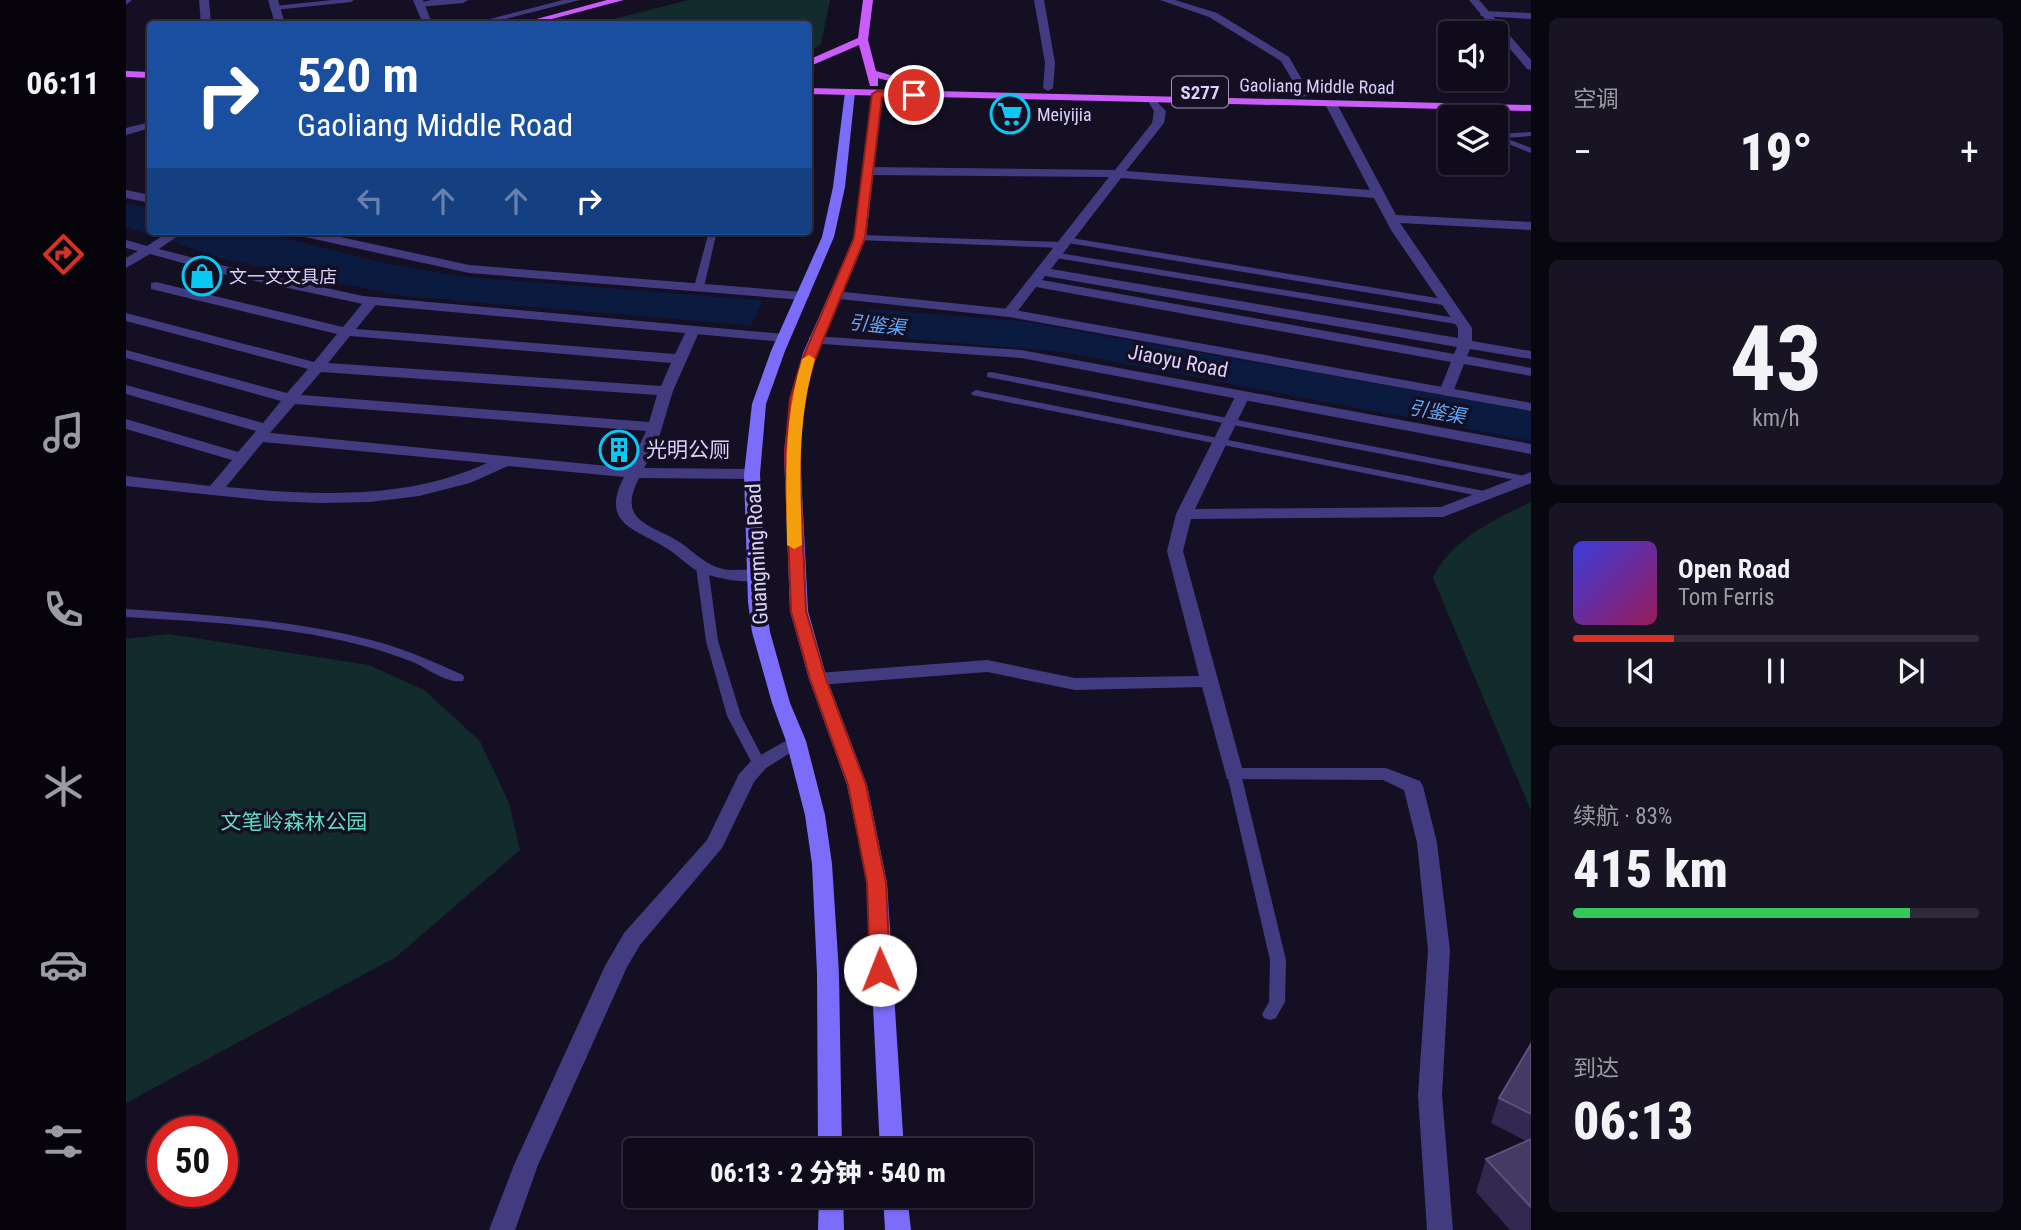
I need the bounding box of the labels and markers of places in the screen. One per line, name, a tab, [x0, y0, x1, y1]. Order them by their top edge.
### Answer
pin	[884, 65, 944, 125]
supermarket icon: Meiyijia	[989, 93, 1031, 135]
place label: Meiyijia	[1037, 104, 1092, 125]
shop icon: 文一文文具店	[181, 255, 223, 297]
place label: 文一文文具店	[229, 266, 337, 287]
building icon: 光明公厕	[598, 429, 640, 471]
place label: 光明公厕	[646, 438, 730, 462]

